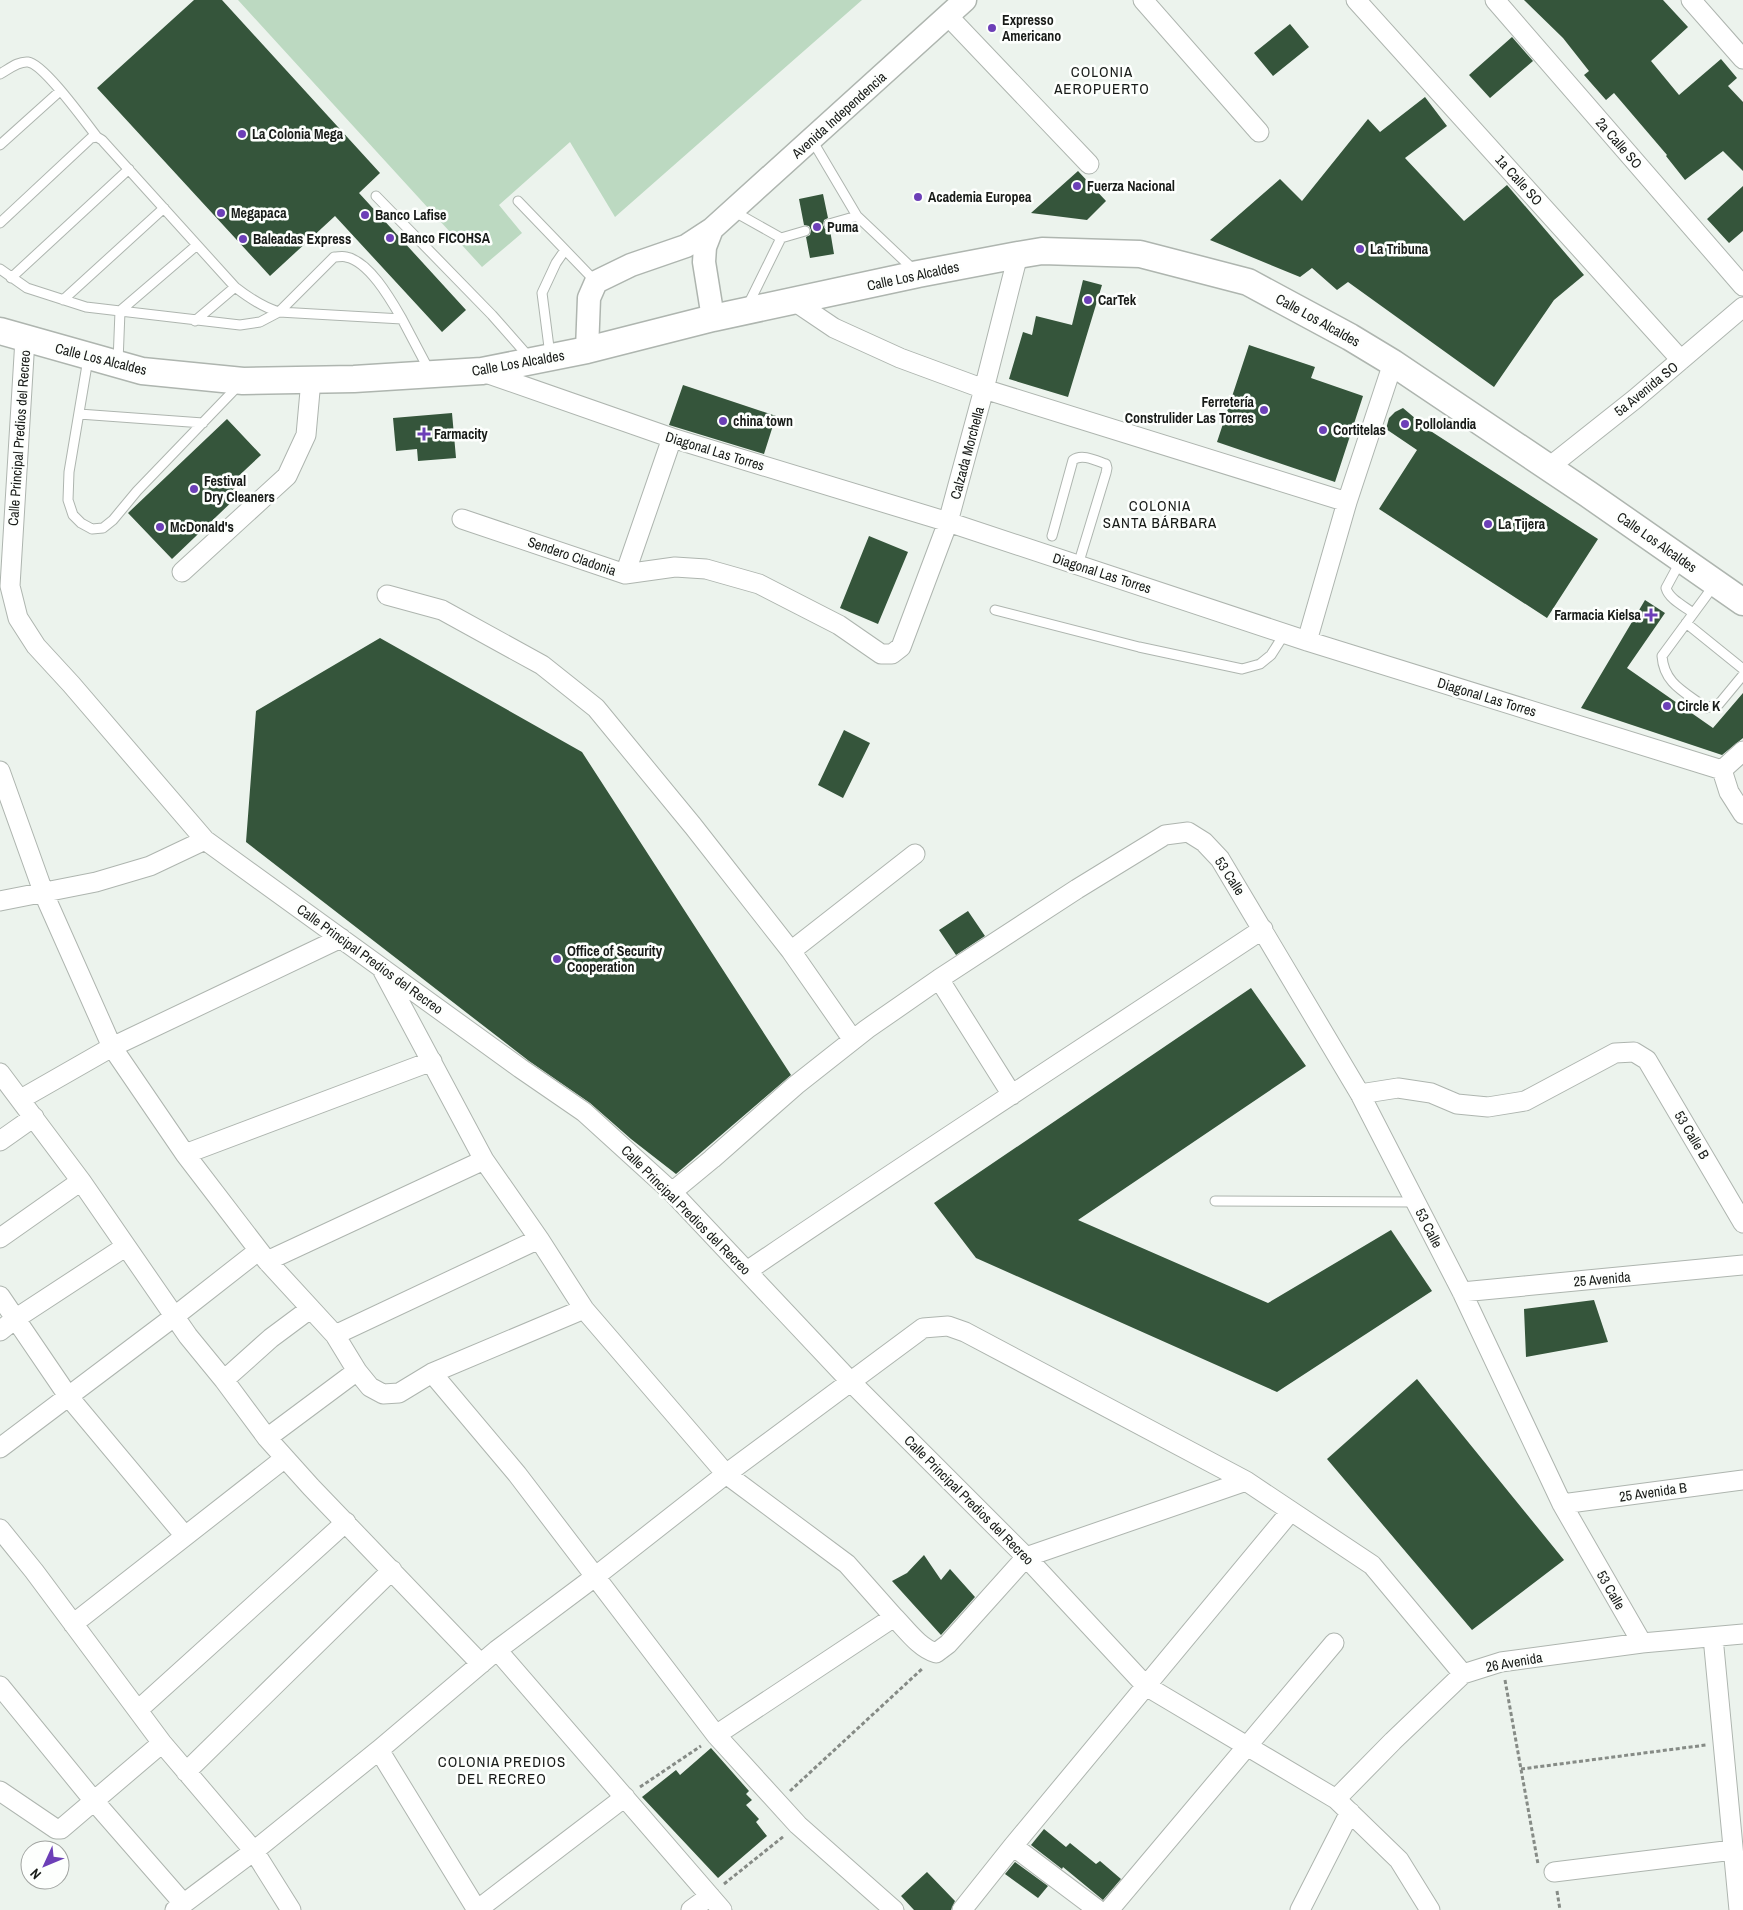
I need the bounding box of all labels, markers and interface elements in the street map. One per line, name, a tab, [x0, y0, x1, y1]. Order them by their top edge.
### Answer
place label: Expresso Americano	[1002, 11, 1061, 45]
marker: Expresso Americano	[986, 22, 998, 34]
district label: COLONIA AEROPUERTO	[1053, 61, 1150, 99]
street label: Avenida Independencia	[787, 67, 890, 163]
street label: 2a Calle SO	[1592, 114, 1646, 172]
place label: La Colonia Mega	[252, 125, 344, 143]
marker: La Colonia Mega	[236, 128, 248, 140]
street label: 1a Calle SO	[1492, 151, 1546, 209]
place label: Fuerza Nacional	[1087, 177, 1175, 195]
marker: Fuerza Nacional	[1071, 180, 1083, 192]
place label: Academia Europea	[928, 188, 1032, 206]
marker: Academia Europea	[912, 191, 924, 203]
place label: Megapaca	[231, 204, 287, 222]
place label: Banco Lafise	[375, 206, 446, 224]
marker: Megapaca	[215, 207, 227, 219]
marker: Banco Lafise	[359, 209, 371, 221]
place label: Puma	[827, 218, 859, 236]
marker: Puma	[811, 221, 823, 233]
place label: Banco FICOHSA	[400, 229, 491, 247]
place label: Baleadas Express	[253, 230, 351, 248]
marker: Banco FICOHSA	[384, 232, 396, 244]
marker: Baleadas Express	[237, 233, 249, 245]
place label: La Tribuna	[1370, 240, 1429, 258]
marker: La Tribuna	[1354, 243, 1366, 255]
street label: Calle Los Alcaldes	[865, 257, 961, 295]
street label: Calle Los Alcaldes	[1273, 289, 1364, 351]
place label: CarTek	[1098, 291, 1137, 309]
marker: CarTek	[1082, 294, 1094, 306]
street label: Calle Los Alcaldes	[53, 339, 149, 379]
street label: Calle Los Alcaldes	[470, 346, 566, 380]
street label: Calle Principal Predios del Recreo	[4, 350, 34, 526]
street label: 5a Avenida SO	[1610, 358, 1682, 420]
place label: Ferretería Construlider Las Torres	[1125, 393, 1255, 427]
street label: Calzada Morchella	[946, 404, 988, 501]
marker: Ferretería Construlider Las Torres	[1258, 404, 1270, 416]
place label: china town	[733, 412, 793, 430]
marker: china town	[717, 415, 729, 427]
place label: Pollolandia	[1415, 415, 1477, 433]
marker: Pollolandia	[1399, 418, 1411, 430]
place label: Cortitelas	[1333, 421, 1386, 439]
marker: Cortitelas	[1317, 424, 1329, 436]
place label: Farmacity	[434, 425, 488, 443]
street label: Diagonal Las Torres	[663, 427, 767, 475]
marker: Farmacity	[418, 428, 430, 440]
place label: Festival Dry Cleaners	[204, 472, 275, 506]
marker: Festival Dry Cleaners	[188, 483, 200, 495]
district label: COLONIA SANTA BÁRBARA	[1103, 495, 1217, 533]
street label: Calle Los Alcaldes	[1613, 508, 1701, 576]
place label: La Tijera	[1498, 515, 1546, 533]
place label: McDonald's	[170, 518, 234, 536]
marker: La Tijera	[1482, 518, 1494, 530]
marker: McDonald's	[154, 521, 166, 533]
street label: Sendero Cladonia	[525, 532, 619, 580]
street label: Diagonal Las Torres	[1050, 549, 1154, 597]
place label: Farmacia Kielsa	[1554, 606, 1642, 624]
marker: Farmacia Kielsa	[1645, 609, 1657, 621]
street label: Diagonal Las Torres	[1435, 673, 1539, 721]
place label: Circle K	[1677, 697, 1721, 715]
marker: Circle K	[1661, 700, 1673, 712]
street label: 53 Calle	[1211, 853, 1249, 899]
street label: Calle Principal Predios del Recreo	[293, 900, 447, 1018]
place label: Office of Security Cooperation	[567, 942, 663, 976]
marker: Office of Security Cooperation	[551, 953, 563, 965]
street label: 53 Calle B	[1671, 1108, 1714, 1163]
street label: Calle Principal Predios del Recreo	[617, 1141, 755, 1279]
street label: 53 Calle	[1411, 1205, 1447, 1251]
street label: 25 Avenida	[1573, 1267, 1632, 1290]
street label: Calle Principal Predios del Recreo	[900, 1431, 1038, 1569]
street label: 25 Avenida B	[1618, 1478, 1688, 1506]
street label: 53 Calle	[1593, 1567, 1629, 1613]
street label: 26 Avenida	[1484, 1648, 1544, 1676]
district label: COLONIA PREDIOS DEL RECREO	[438, 1751, 566, 1789]
north arrow	[20, 1840, 70, 1890]
text: N	[26, 1865, 45, 1883]

